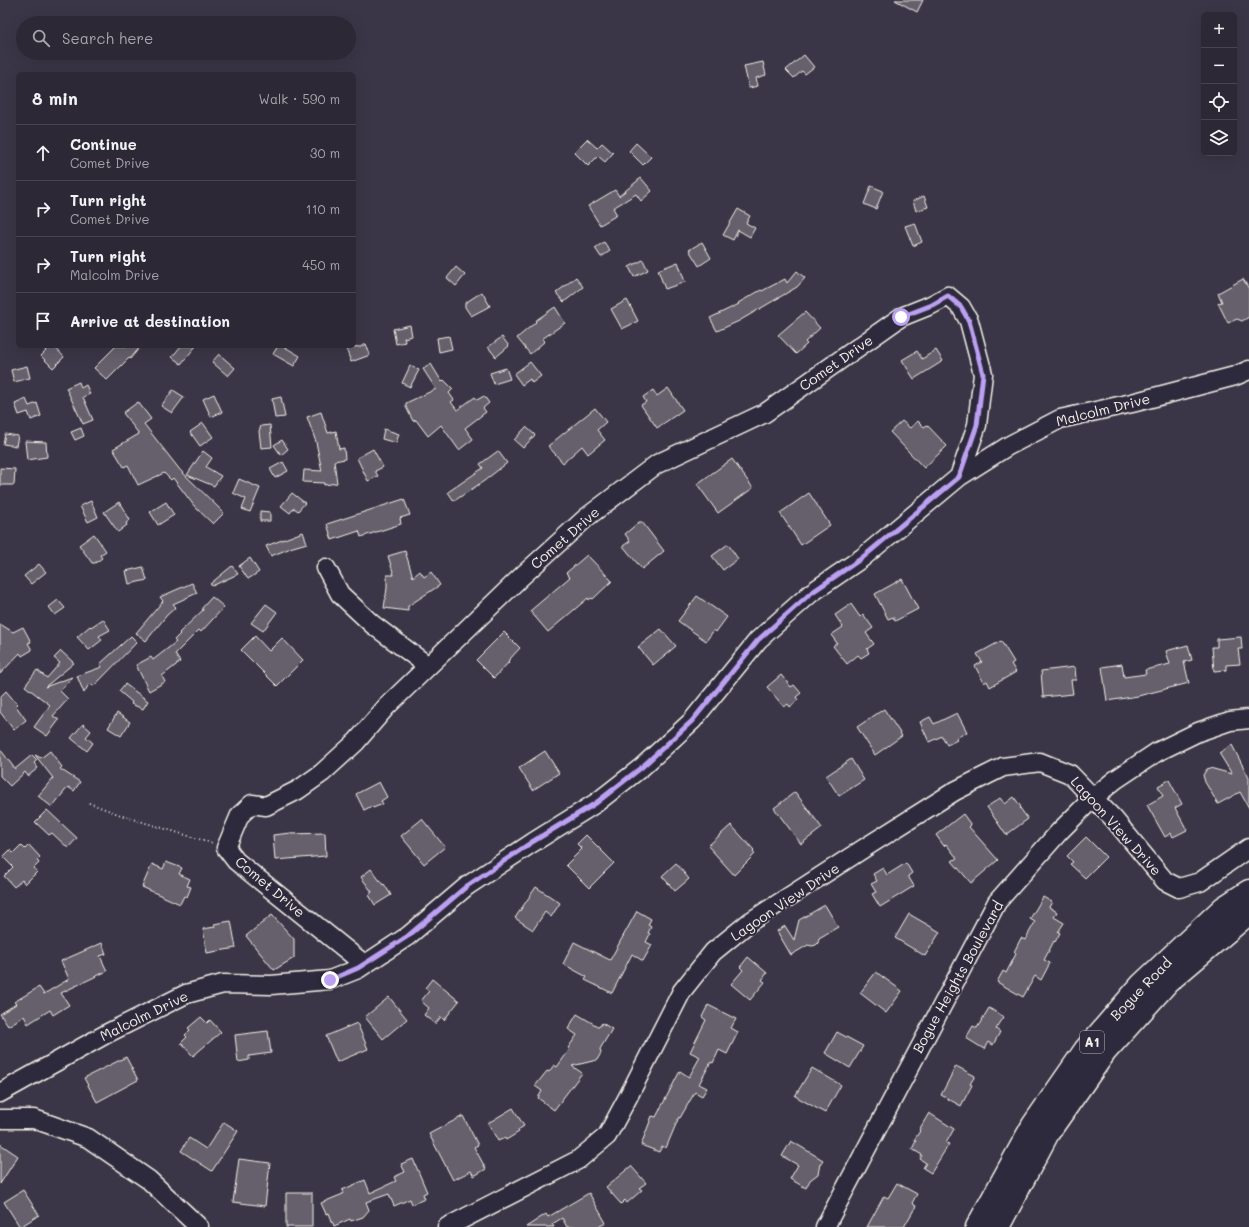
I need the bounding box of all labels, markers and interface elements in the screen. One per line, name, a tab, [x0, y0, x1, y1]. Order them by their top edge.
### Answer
map controls	[1201, 12, 1237, 156]
button: +	[1201, 12, 1237, 48]
search box	[16, 16, 356, 60]
icon: search	[30, 27, 52, 49]
text: Search here	[62, 28, 153, 48]
button: −	[1201, 48, 1237, 84]
button: locate	[1201, 84, 1237, 120]
text: 8 min	[32, 87, 78, 109]
text: Walk · 590 m	[259, 90, 340, 107]
button: layers	[1201, 120, 1237, 156]
text: Continue	[70, 134, 137, 154]
icon: ahead	[32, 142, 54, 164]
text: 30 m	[310, 144, 340, 161]
text: Comet Drive	[70, 154, 150, 171]
text: Turn right	[70, 190, 147, 210]
icon: right	[32, 198, 54, 220]
text: 110 m	[306, 200, 340, 217]
text: Comet Drive	[70, 210, 150, 227]
text: Turn right	[70, 246, 147, 266]
icon: right	[32, 254, 54, 276]
text: 450 m	[302, 256, 340, 273]
text: Malcolm Drive	[70, 266, 159, 283]
route start	[892, 308, 910, 326]
icon: arrive	[32, 310, 54, 332]
text: Arrive at destination	[70, 311, 230, 331]
street label: Comet Drive	[795, 330, 876, 395]
street label: Malcolm Drive	[1054, 389, 1152, 430]
street label: Comet Drive	[526, 502, 603, 573]
street label: Lagoon View Drive	[1067, 772, 1166, 879]
street label: Comet Drive	[231, 852, 309, 921]
street label: Lagoon View Drive	[727, 858, 843, 945]
street label: Bogue Heights Boulevard	[908, 897, 1007, 1056]
street label: Bogue Road	[1106, 953, 1176, 1024]
route end	[321, 971, 339, 989]
street label: Malcolm Drive	[96, 986, 191, 1045]
road number: A1	[1080, 1031, 1104, 1053]

